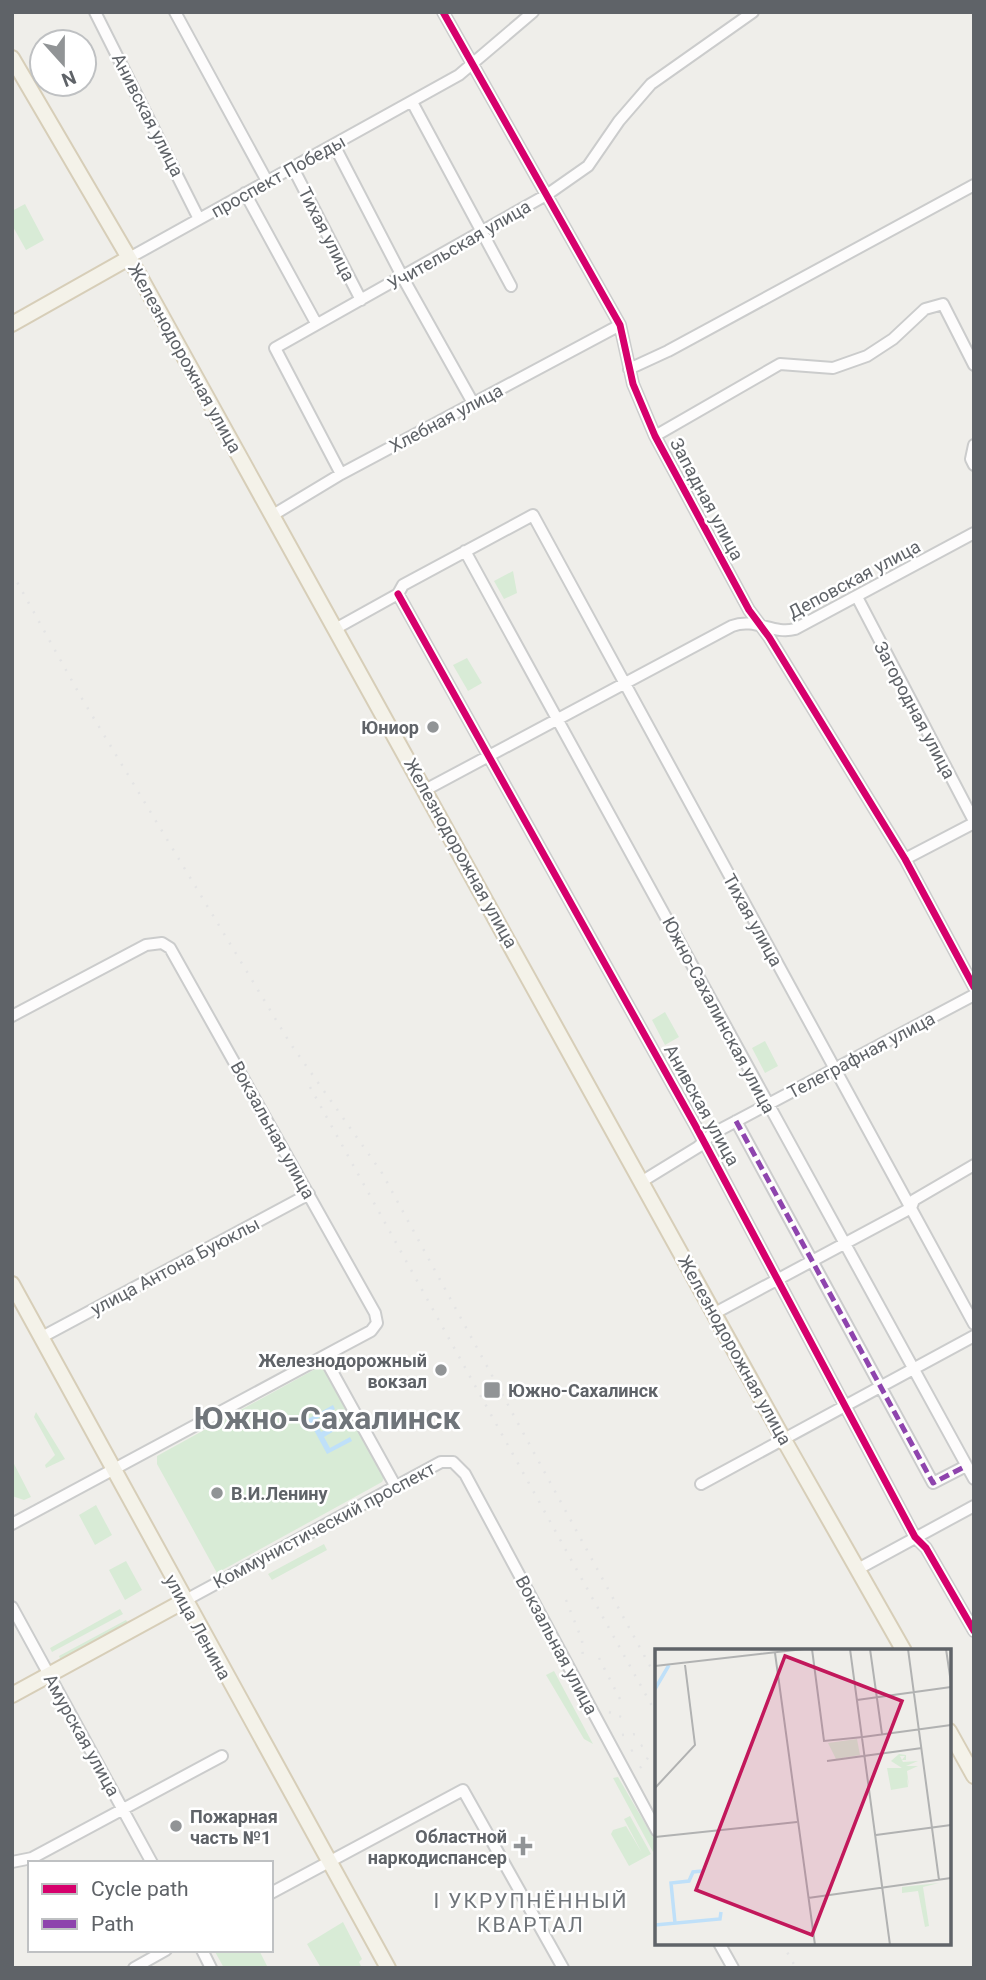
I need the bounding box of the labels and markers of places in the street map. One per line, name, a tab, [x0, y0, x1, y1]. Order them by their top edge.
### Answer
place label: Юниор	[361, 717, 419, 738]
marker: Юниор	[425, 719, 441, 735]
place label: Железнодорожный вокзал	[258, 1350, 427, 1392]
marker: Железнодорожный вокзал	[433, 1362, 449, 1378]
marker: Южно-Сахалинск	[482, 1380, 502, 1400]
place label: Южно-Сахалинск	[508, 1380, 659, 1401]
place label: В.И.Ленину	[231, 1483, 329, 1504]
marker: В.И.Ленину	[209, 1485, 225, 1501]
place label: Пожарная часть №1	[190, 1806, 278, 1848]
marker: Пожарная часть №1	[168, 1818, 184, 1834]
place label: Областной наркодиспансер	[368, 1826, 507, 1868]
marker: Областной наркодиспансер	[513, 1836, 533, 1856]

